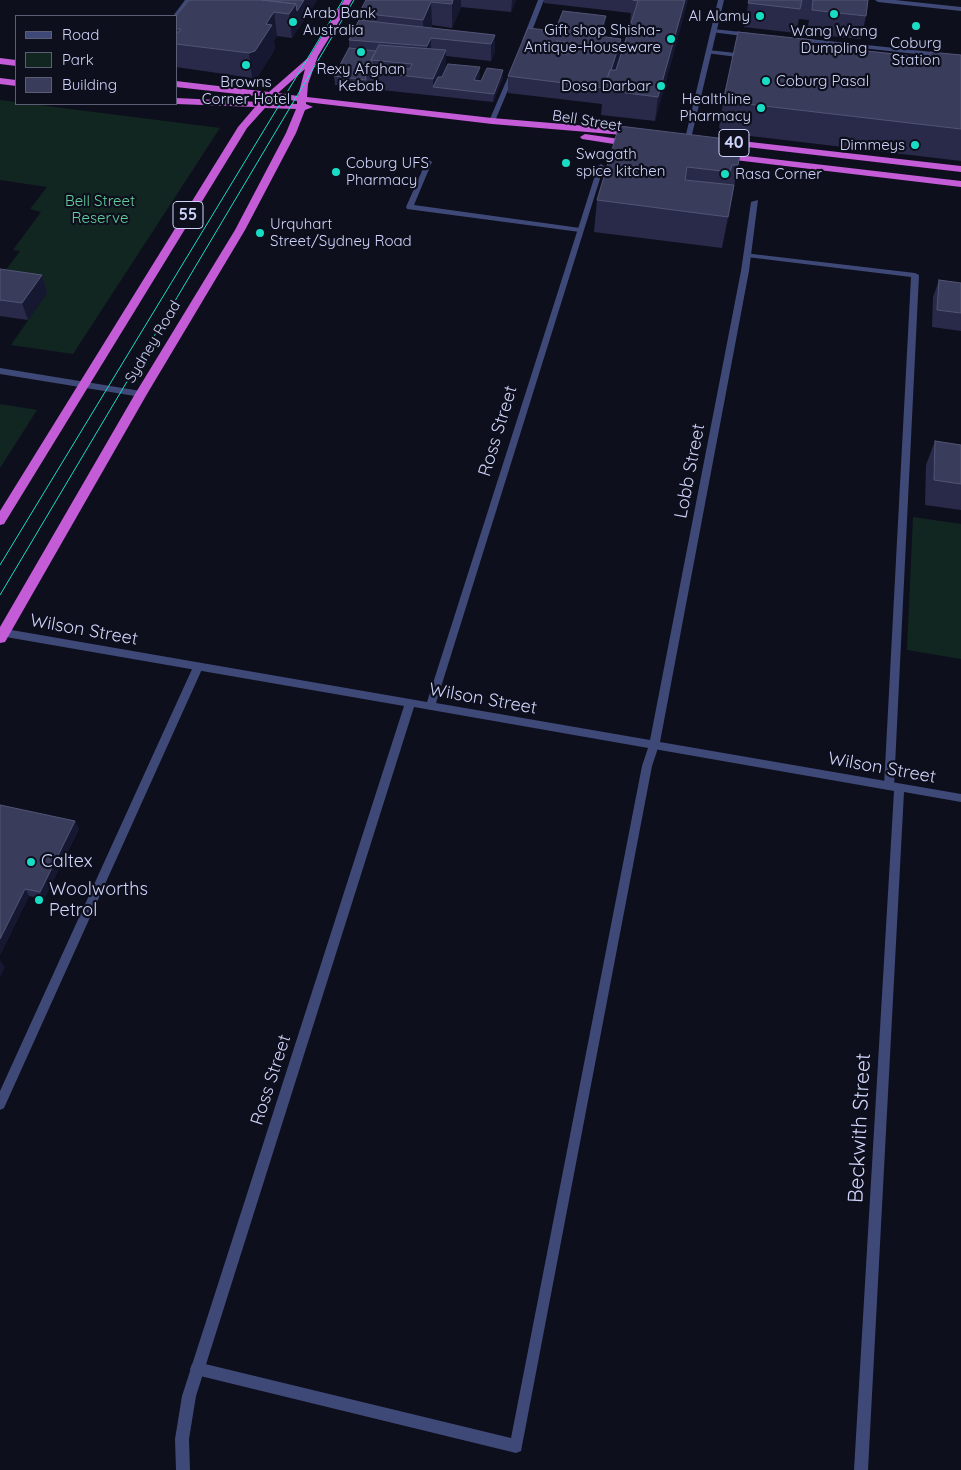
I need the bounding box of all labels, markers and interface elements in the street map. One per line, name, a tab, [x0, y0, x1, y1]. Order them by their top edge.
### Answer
place label: Arab Bank Australia	[303, 4, 376, 39]
place label: Al Alamy	[688, 7, 750, 25]
marker: Wang Wang Dumpling	[828, 8, 840, 20]
marker: Al Alamy	[754, 10, 766, 22]
legend	[15, 15, 178, 105]
marker: Arab Bank Australia	[287, 16, 299, 28]
marker: Coburg Station	[910, 20, 922, 32]
place label: Gift shop Shisha- Antique-Houseware	[524, 21, 661, 56]
place label: Wang Wang Dumpling	[790, 22, 878, 57]
text: Road	[62, 25, 99, 44]
marker: Gift shop Shisha- Antique-Houseware	[665, 33, 677, 45]
place label: Coburg Station	[890, 34, 942, 69]
marker: Rexy Afghan Kebab	[355, 46, 367, 58]
text: Park	[62, 50, 94, 69]
marker: Browns Corner Hotel	[240, 59, 252, 71]
place label: Rexy Afghan Kebab	[317, 60, 405, 95]
place label: Coburg Pasal	[776, 72, 869, 90]
place label: Browns Corner Hotel	[202, 73, 290, 108]
text: Building	[62, 75, 117, 94]
marker: Coburg Pasal	[760, 75, 772, 87]
place label: Dosa Darbar	[561, 77, 651, 95]
marker: Dosa Darbar	[655, 80, 667, 92]
place label: Healthline Pharmacy	[680, 90, 751, 125]
marker: Healthline Pharmacy	[755, 102, 767, 114]
street label: Bell Street	[551, 107, 623, 135]
road number: 40	[719, 130, 749, 156]
place label: Dimmeys	[840, 136, 905, 154]
marker: Dimmeys	[909, 139, 921, 151]
place label: Swagath spice kitchen	[576, 145, 665, 180]
place label: Coburg UFS Pharmacy	[346, 154, 429, 189]
marker: Swagath spice kitchen	[560, 157, 572, 169]
place label: Rasa Corner	[735, 165, 822, 183]
marker: Coburg UFS Pharmacy	[330, 166, 342, 178]
marker: Rasa Corner	[719, 168, 731, 180]
park label: Bell Street Reserve	[65, 192, 135, 227]
road number: 55	[173, 202, 203, 228]
place label: Urquhart Street/Sydney Road	[270, 215, 412, 250]
marker: Urquhart Street/Sydney Road	[254, 227, 266, 239]
street label: Sydney Road	[121, 298, 185, 386]
street label: Ross Street	[474, 383, 522, 479]
street label: Lobb Street	[670, 422, 710, 520]
street label: Wilson Street	[28, 610, 140, 650]
street label: Wilson Street	[427, 679, 539, 719]
street label: Wilson Street	[826, 748, 938, 788]
place label: Caltex	[41, 851, 93, 873]
marker: Caltex	[25, 856, 37, 868]
place label: Woolworths Petrol	[49, 879, 148, 922]
marker: Woolworths Petrol	[33, 894, 45, 906]
street label: Ross Street	[246, 1032, 296, 1128]
street label: Beckwith Street	[843, 1052, 877, 1204]

